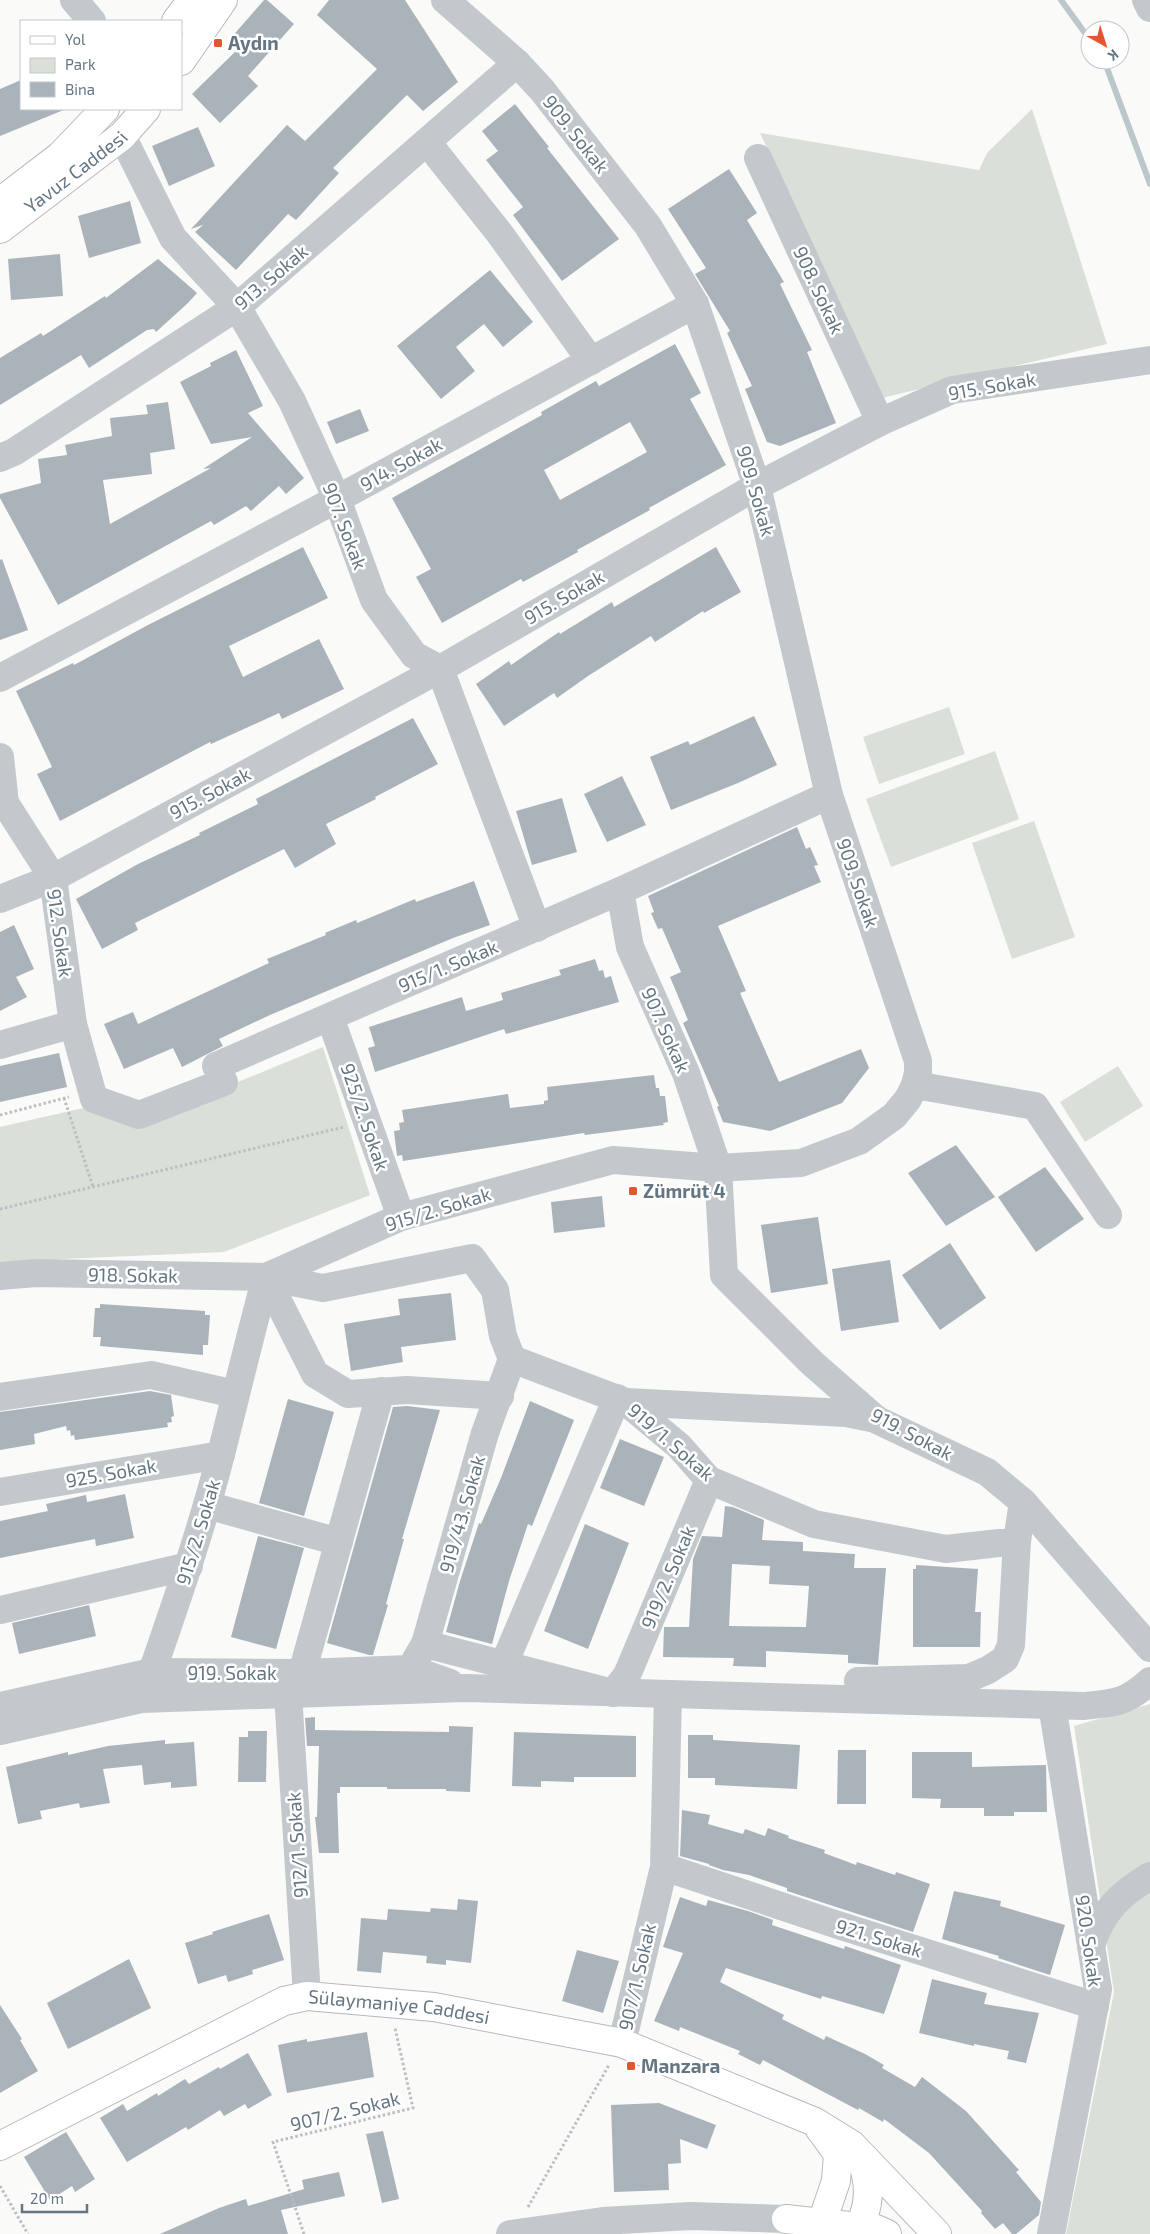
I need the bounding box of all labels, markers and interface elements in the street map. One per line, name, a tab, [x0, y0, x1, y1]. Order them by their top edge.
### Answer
legend	[20, 20, 182, 110]
north arrow	[1080, 20, 1130, 70]
text: Yol	[65, 30, 86, 48]
place label: Aydın	[228, 31, 279, 55]
marker: Aydın	[212, 37, 224, 49]
text: K	[1105, 46, 1122, 65]
text: Park	[65, 55, 96, 73]
text: Bina	[65, 80, 95, 98]
street label: 909. Sokak	[539, 90, 614, 178]
street label: Yavuz Caddesi	[19, 126, 132, 217]
street label: 913. Sokak	[229, 239, 312, 314]
street label: 908. Sokak	[789, 242, 850, 337]
street label: 915. Sokak	[946, 366, 1038, 405]
street label: 914. Sokak	[356, 432, 446, 495]
street label: 909. Sokak	[733, 443, 780, 539]
street label: 907. Sokak	[318, 479, 373, 573]
street label: 915. Sokak	[520, 564, 608, 629]
street label: 915. Sokak	[165, 761, 254, 823]
street label: 909. Sokak	[832, 835, 885, 931]
street label: 912. Sokak	[43, 887, 78, 979]
street label: 915/1. Sokak	[395, 934, 501, 997]
street label: 907. Sokak	[637, 984, 696, 1076]
street label: 925/2. Sokak	[336, 1060, 395, 1174]
place label: Zümrüt 4	[643, 1179, 726, 1202]
street label: 915/2. Sokak	[382, 1182, 494, 1235]
marker: Zümrüt 4	[627, 1185, 639, 1197]
street label: 918. Sokak	[88, 1262, 178, 1287]
street label: 919/1. Sokak	[624, 1398, 719, 1485]
street label: 919. Sokak	[867, 1402, 957, 1465]
street label: 919/43. Sokak	[434, 1452, 489, 1575]
street label: 925. Sokak	[64, 1453, 158, 1492]
street label: 915/2. Sokak	[171, 1476, 225, 1587]
street label: 919/2. Sokak	[636, 1522, 700, 1632]
street label: 919. Sokak	[187, 1661, 277, 1684]
street label: 912/1. Sokak	[281, 1791, 312, 1899]
street label: 920. Sokak	[1072, 1893, 1107, 1989]
street label: 921. Sokak	[833, 1914, 925, 1962]
street label: 907/1. Sokak	[613, 1921, 660, 2033]
street label: Sülaymaniye Caddesi	[307, 1984, 492, 2028]
place label: Manzara	[641, 2054, 720, 2077]
marker: Manzara	[625, 2060, 637, 2072]
street label: 907/2. Sokak	[288, 2086, 402, 2135]
scale bar	[22, 2182, 88, 2214]
text: 20 m	[30, 2189, 64, 2207]

